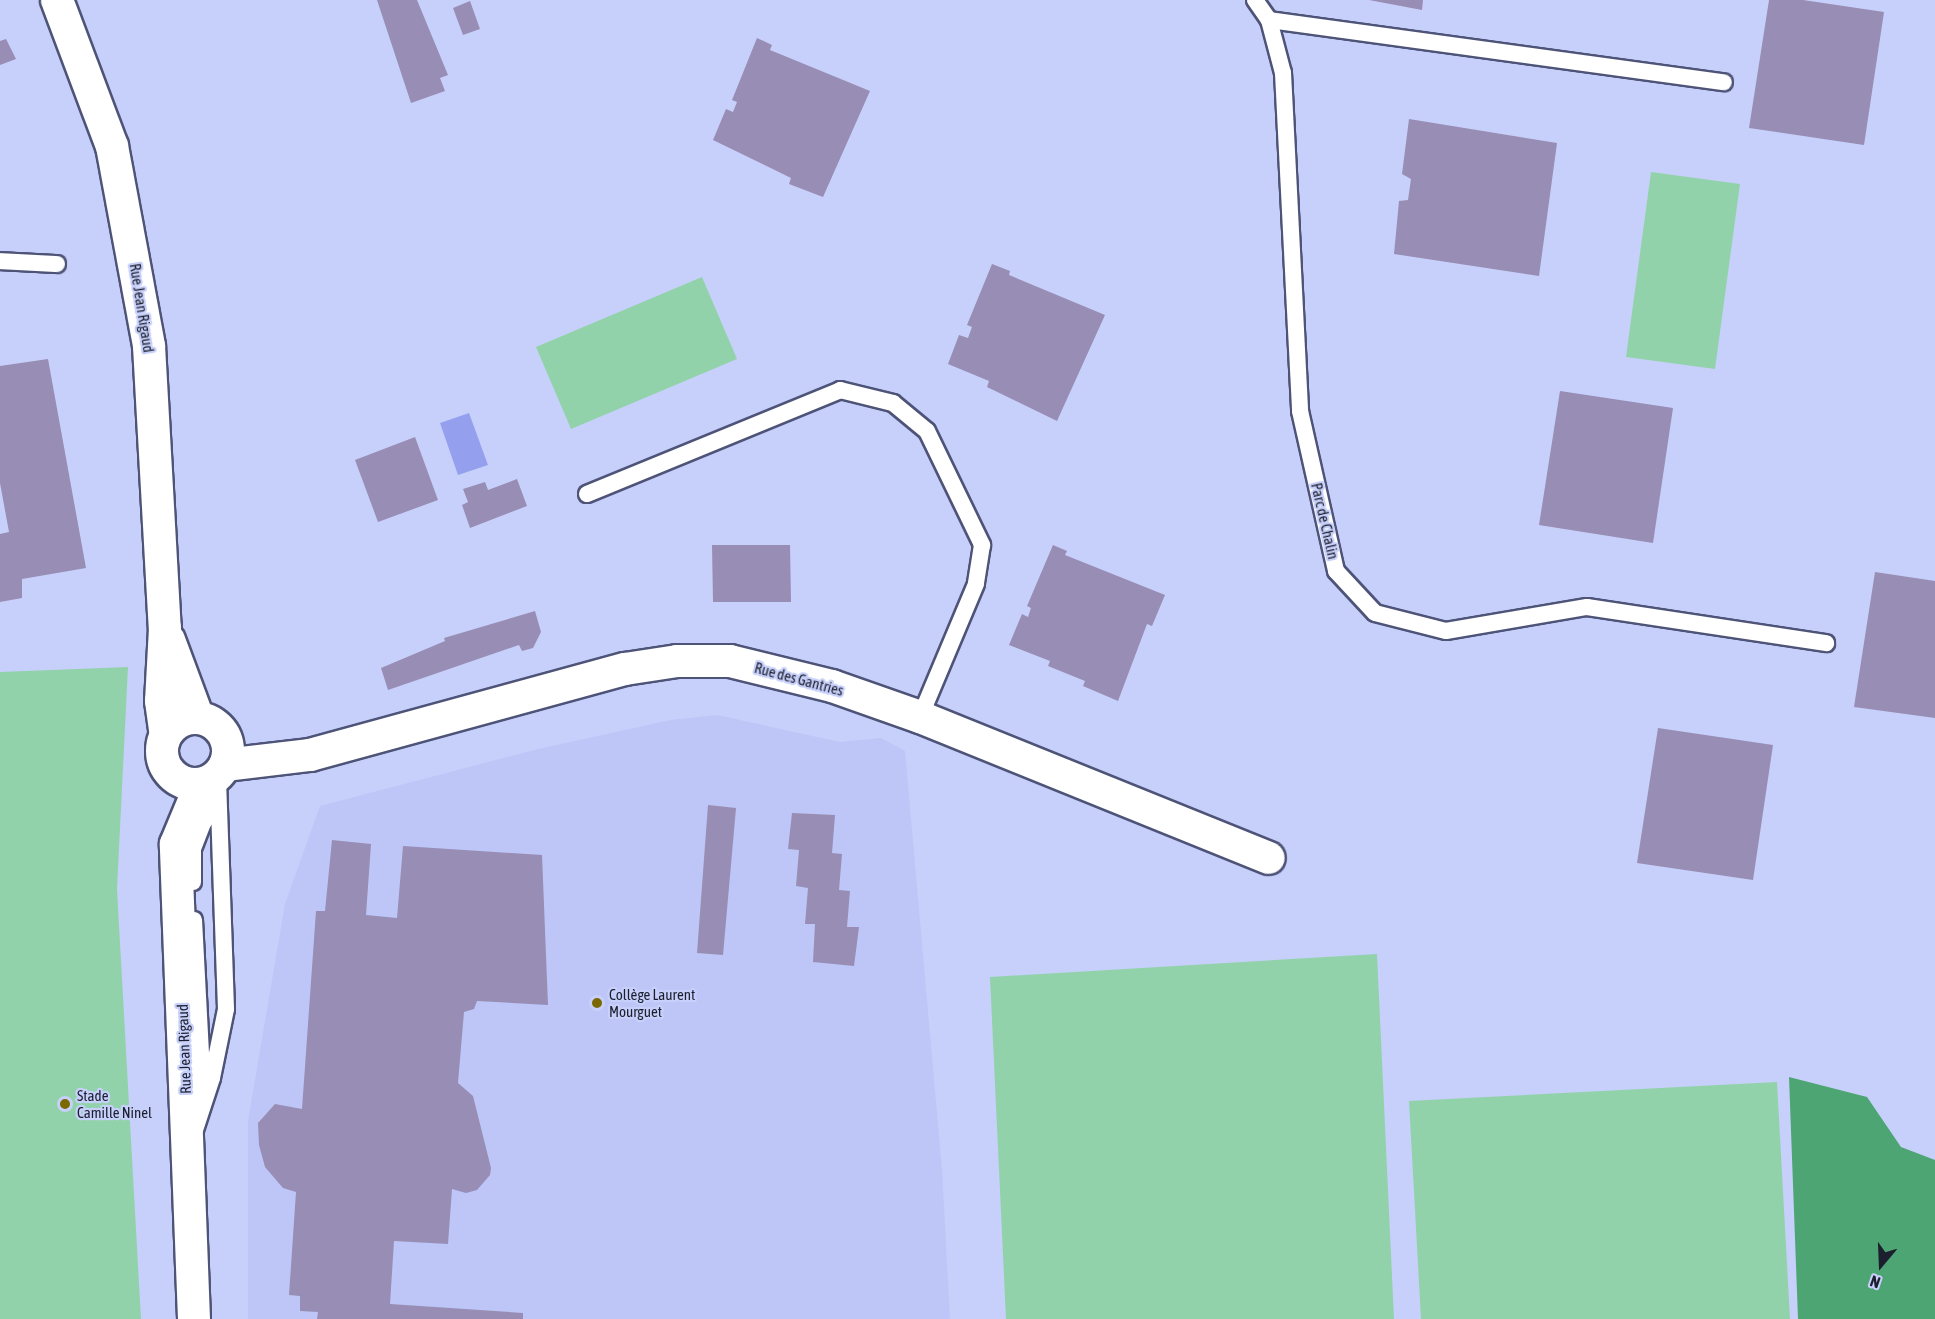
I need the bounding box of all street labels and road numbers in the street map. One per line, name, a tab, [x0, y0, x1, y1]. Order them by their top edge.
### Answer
street label: Rue Jean Rigaud	[126, 262, 158, 354]
street label: Parc de Chalin	[1307, 481, 1343, 561]
street label: Rue des Gantries	[753, 658, 845, 700]
street label: Rue Jean Rigaud	[173, 1004, 195, 1094]

